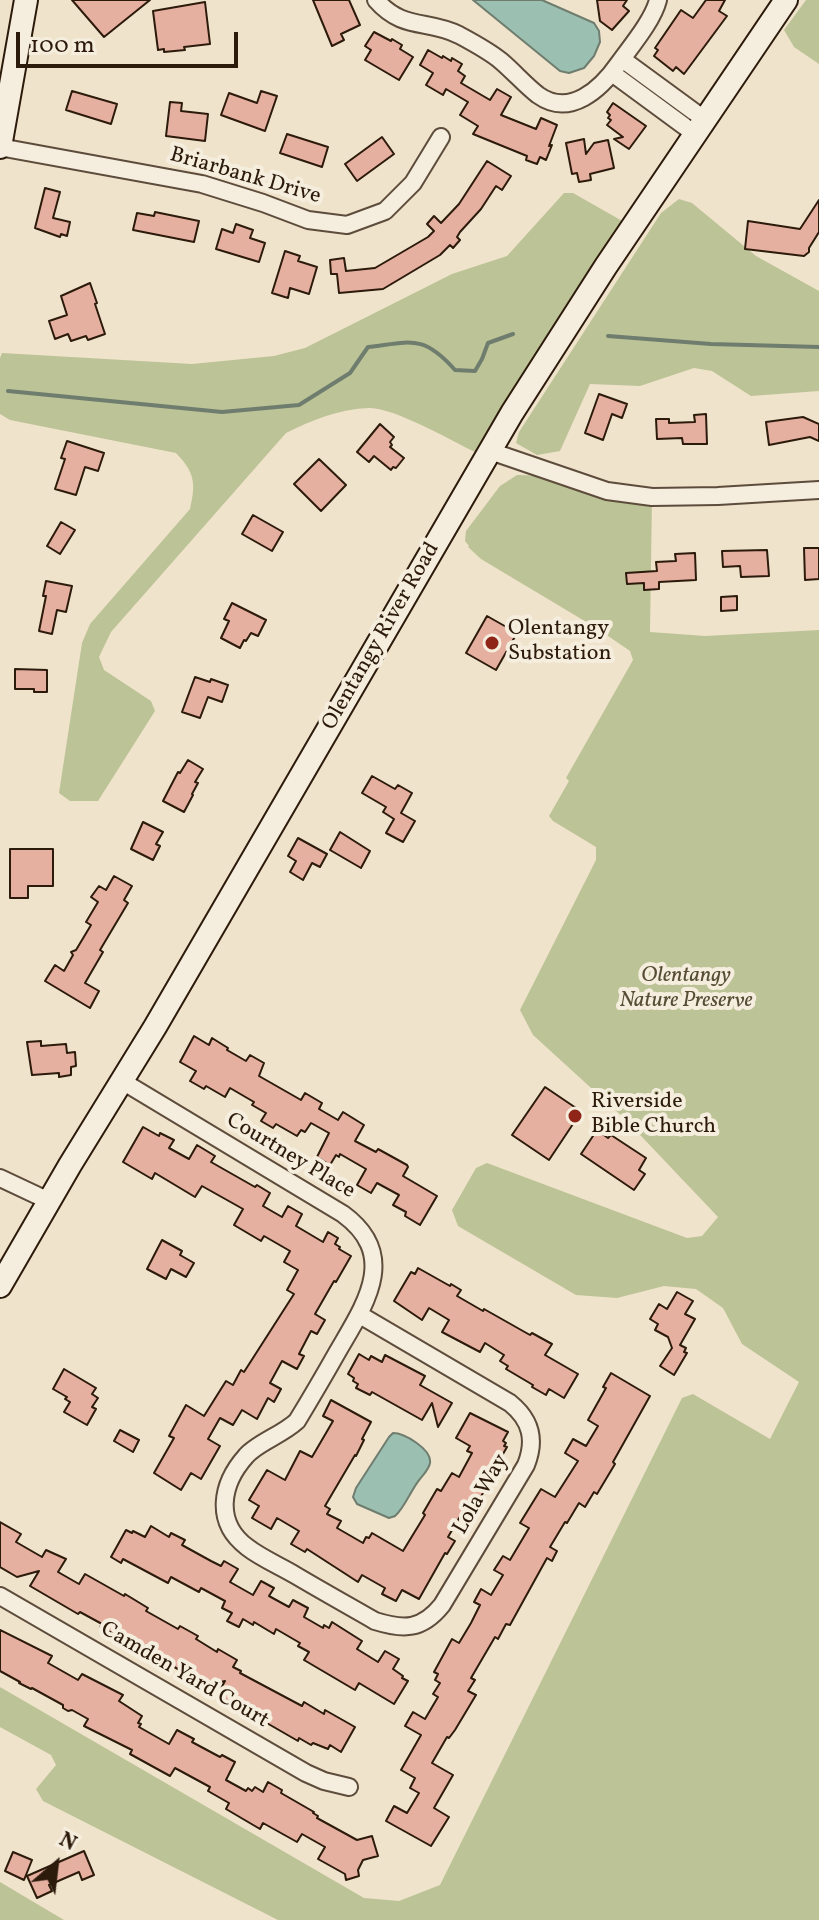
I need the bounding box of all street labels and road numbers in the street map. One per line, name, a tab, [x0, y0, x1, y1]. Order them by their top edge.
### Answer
street label: Briarbank Drive	[166, 143, 324, 211]
street label: Olentangy River Road	[317, 538, 447, 736]
street label: Courtney Place	[221, 1108, 359, 1206]
street label: Lola Way	[448, 1450, 516, 1540]
street label: Camden Yard Court	[95, 1617, 273, 1735]

